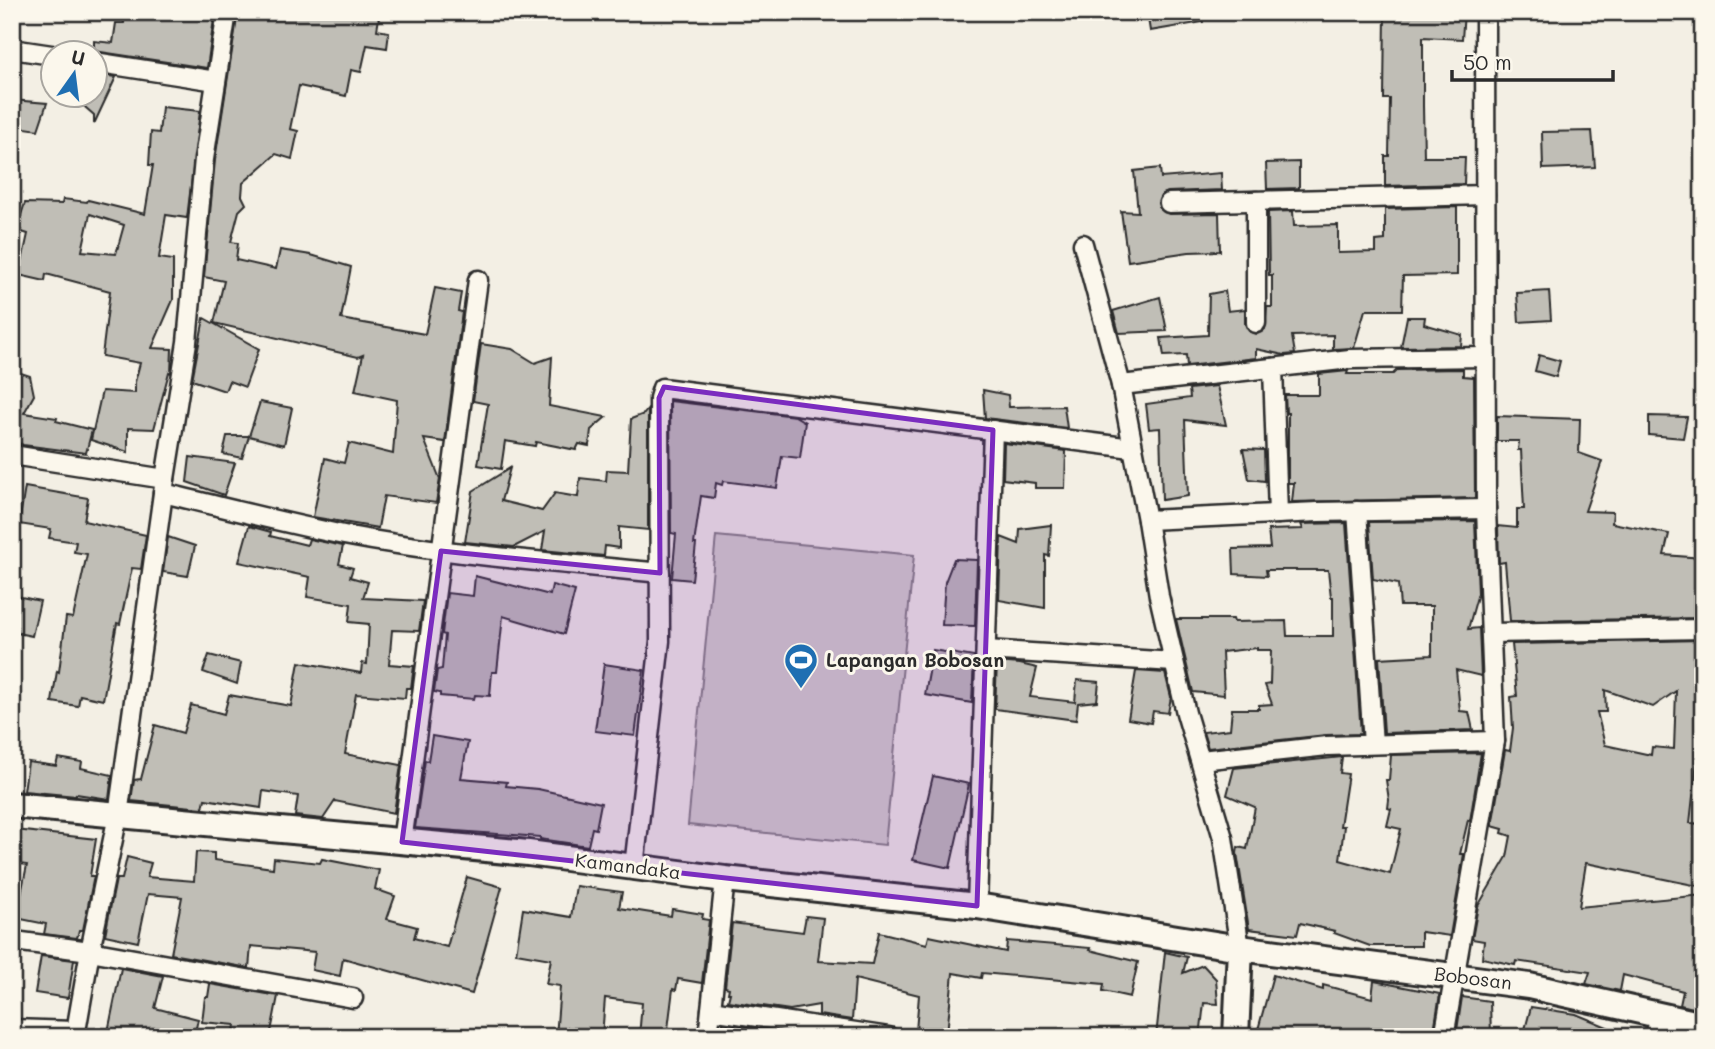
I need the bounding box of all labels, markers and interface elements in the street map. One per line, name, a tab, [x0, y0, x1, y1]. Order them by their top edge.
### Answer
north arrow	[38, 38, 108, 108]
scale bar	[1452, 38, 1614, 82]
text: U	[69, 43, 88, 71]
text: 50 m	[1463, 48, 1512, 75]
sports icon: Lapangan Bobosan	[782, 641, 820, 690]
place label: Lapangan Bobosan	[826, 647, 1004, 672]
street label: Kamandaka	[574, 847, 683, 884]
street label: Bobosan	[1433, 960, 1513, 995]

